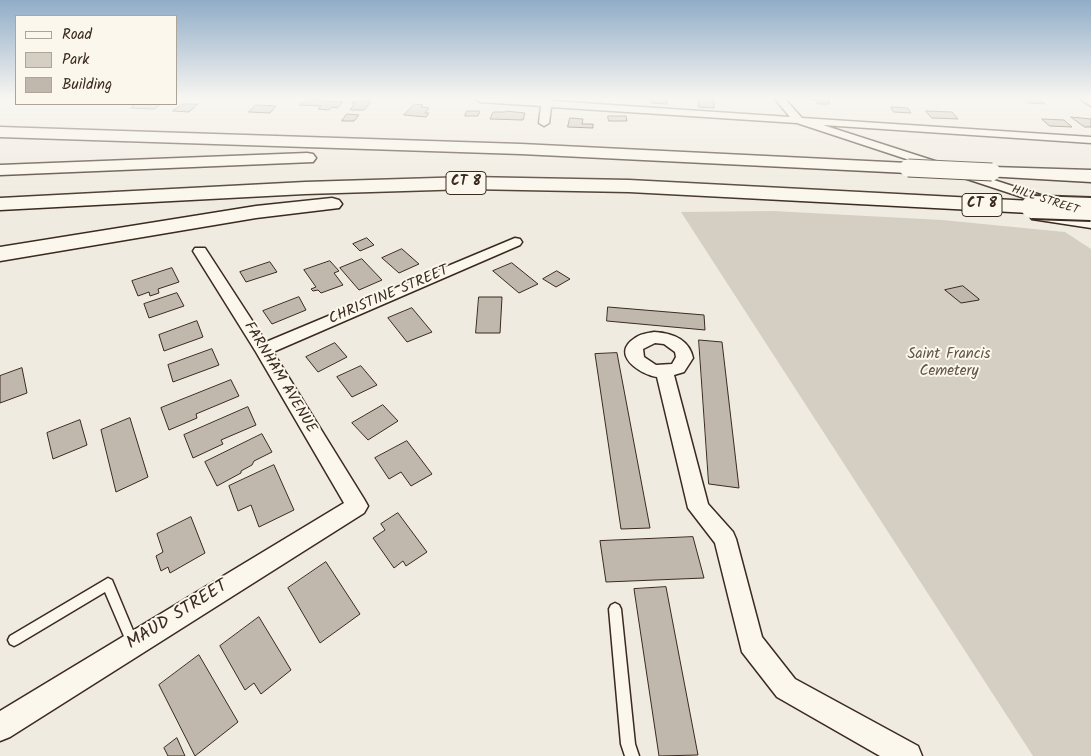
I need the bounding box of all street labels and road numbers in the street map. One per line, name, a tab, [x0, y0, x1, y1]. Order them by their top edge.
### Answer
road number: CT 8	[446, 172, 486, 194]
street label: HILL STREET	[1010, 183, 1080, 219]
road number: CT 8	[962, 194, 1002, 216]
street label: CHRISTINE STREET	[326, 263, 452, 329]
street label: FARNHAM AVENUE	[239, 319, 319, 437]
street label: MAUD STREET	[123, 576, 233, 656]

